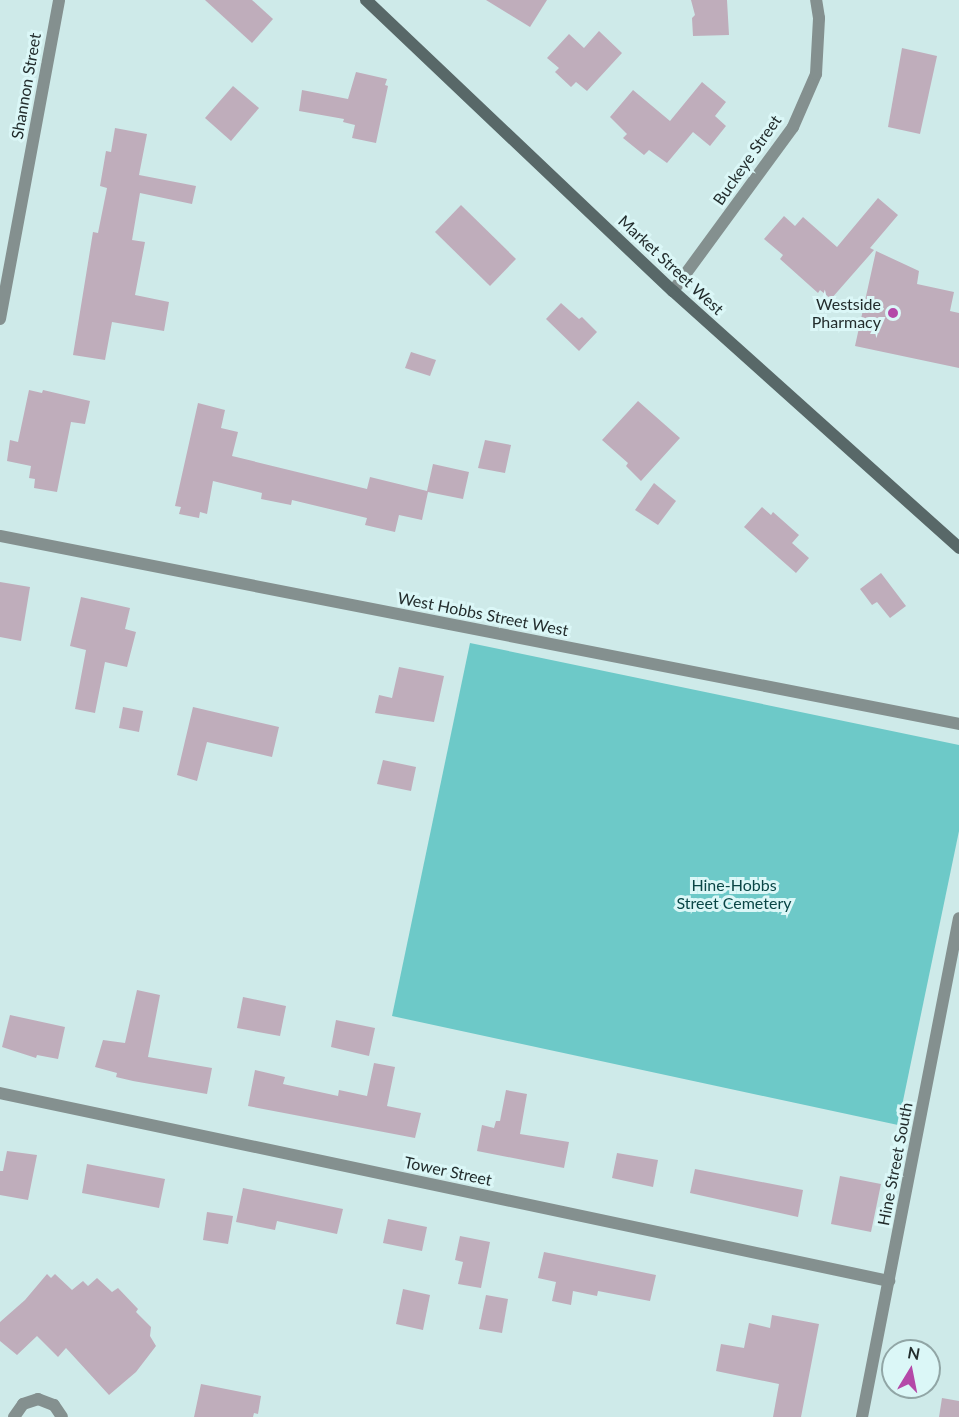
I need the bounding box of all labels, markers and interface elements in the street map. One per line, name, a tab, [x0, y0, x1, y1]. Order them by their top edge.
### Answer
street label: Shannon Street	[7, 31, 45, 141]
street label: Buckeye Street	[709, 111, 785, 209]
street label: Market Street West	[614, 211, 728, 319]
place label: Westside Pharmacy	[812, 294, 881, 332]
marker: Westside Pharmacy	[886, 306, 900, 320]
street label: West Hobbs Street West	[396, 588, 570, 640]
park label: Hine-Hobbs Street Cemetery	[677, 875, 791, 913]
street label: Hine Street South	[874, 1101, 916, 1227]
street label: Tower Street	[402, 1152, 494, 1190]
north arrow	[881, 1339, 941, 1399]
text: N	[906, 1342, 922, 1363]

